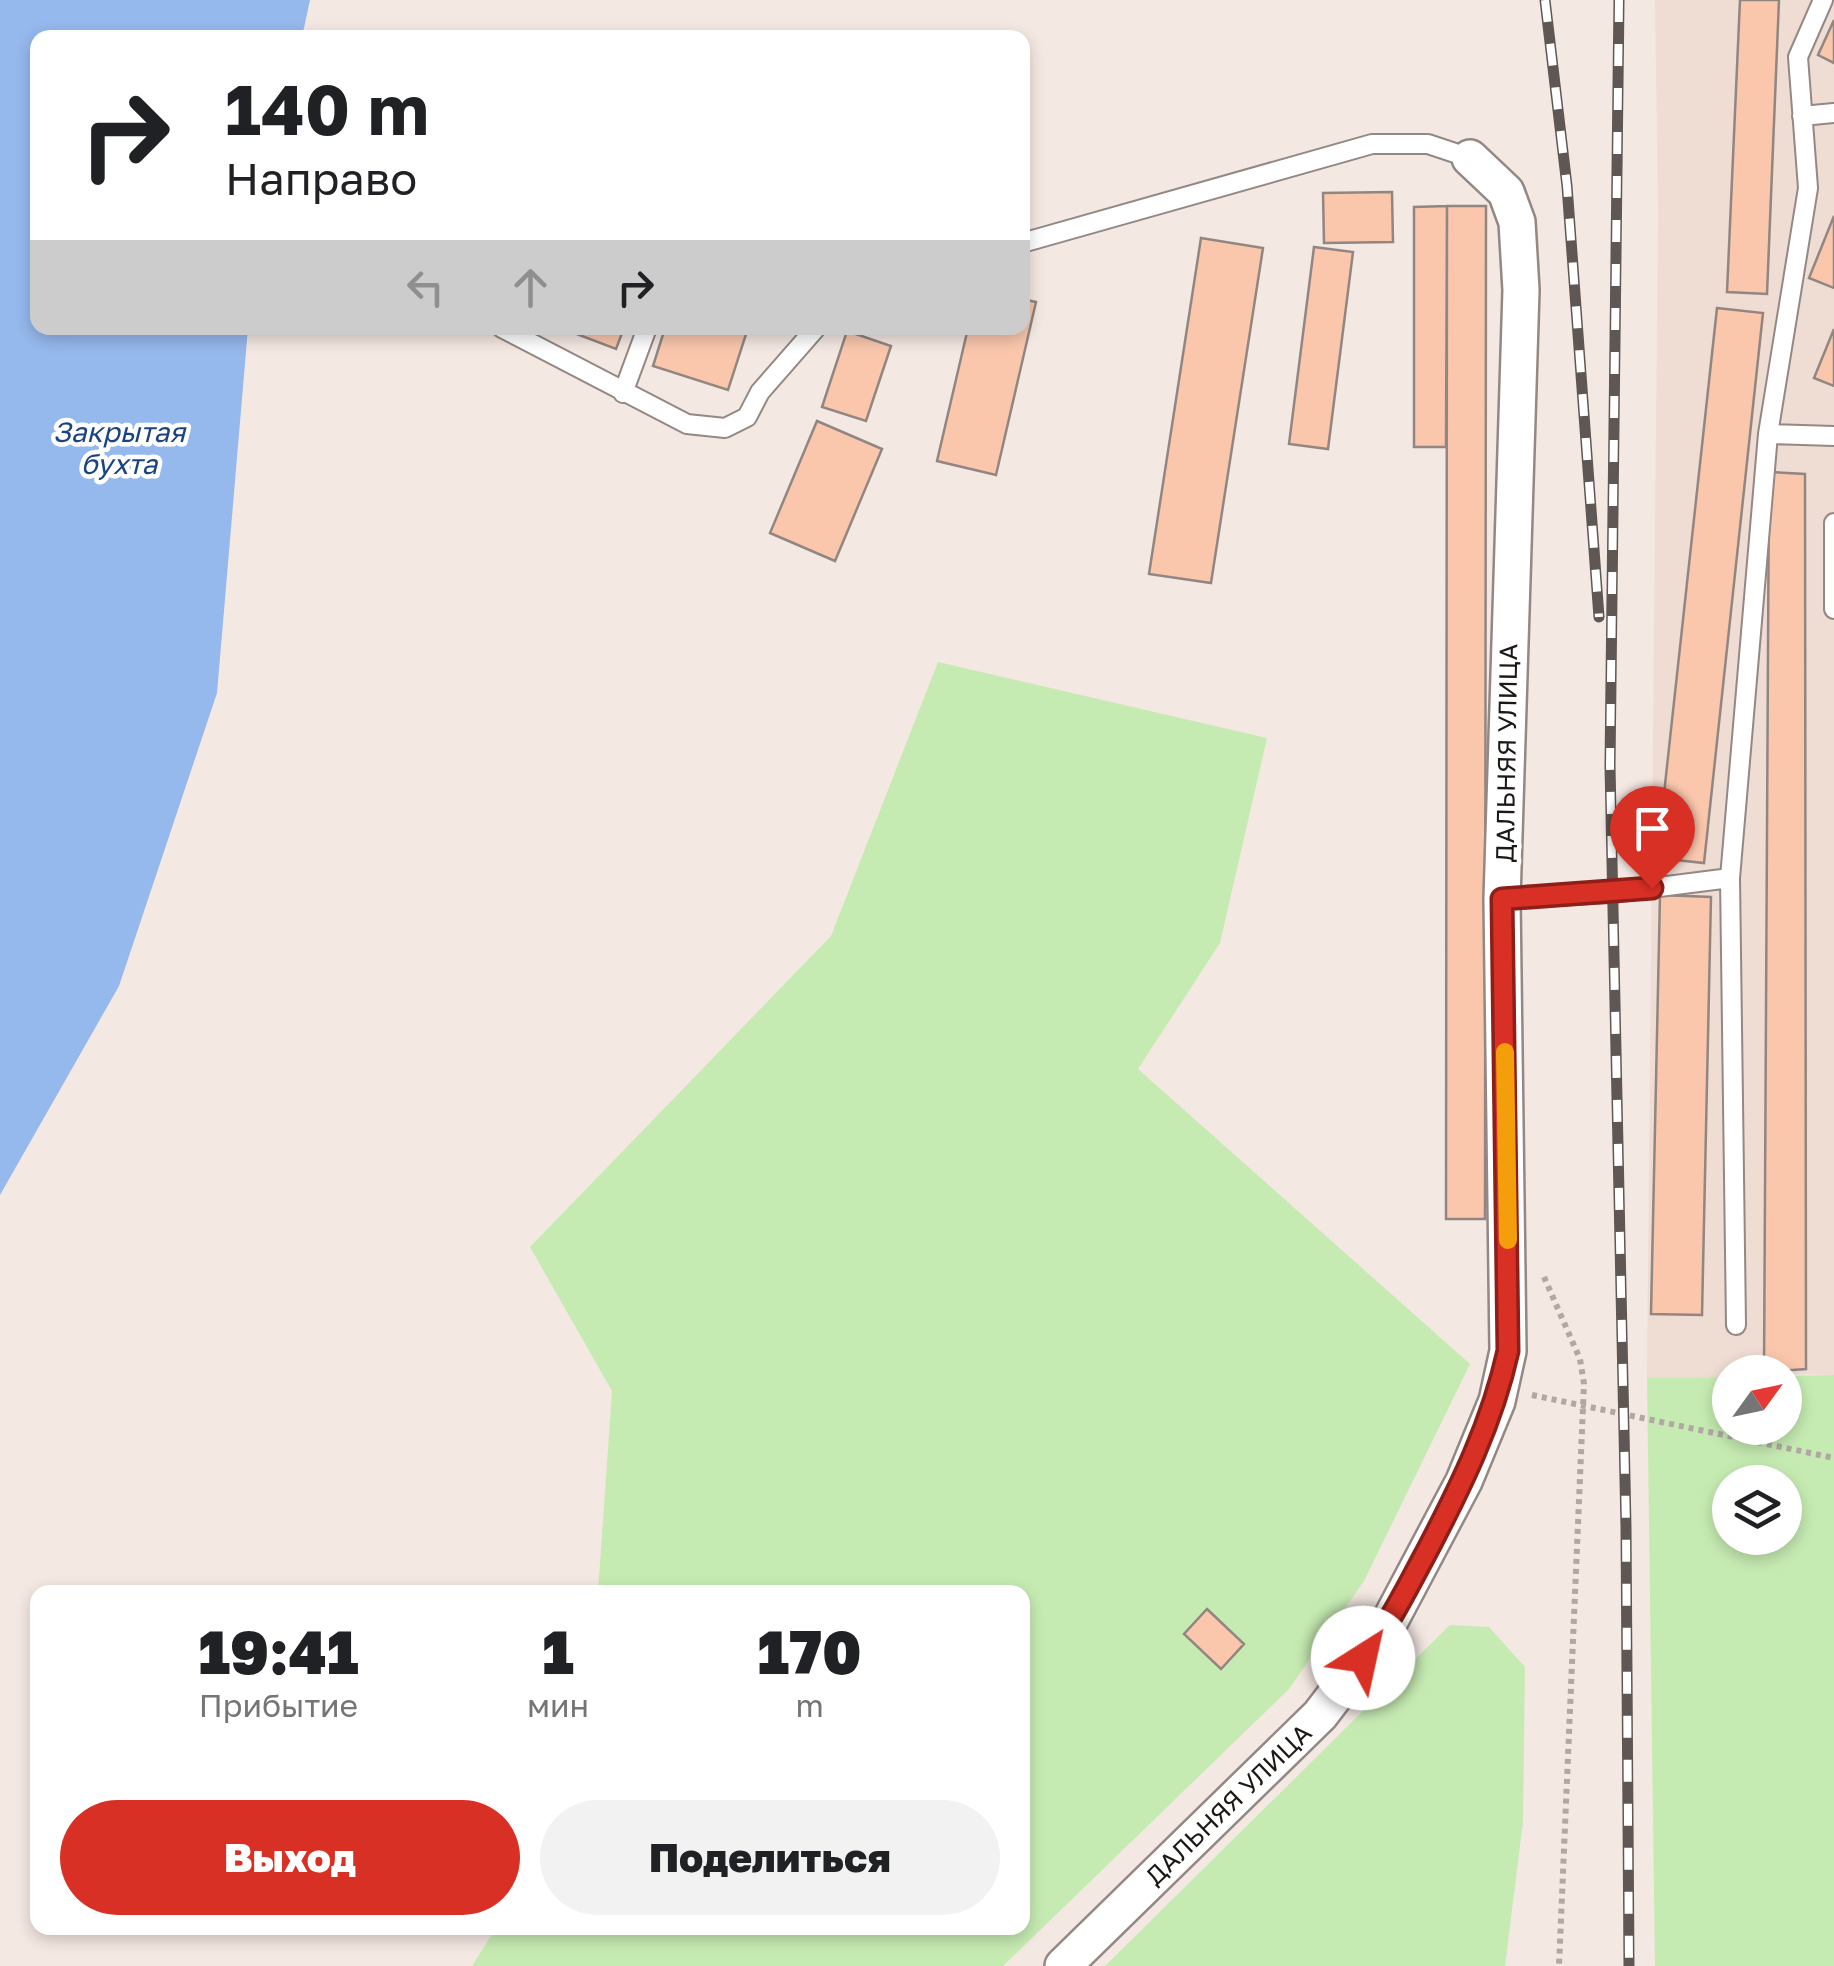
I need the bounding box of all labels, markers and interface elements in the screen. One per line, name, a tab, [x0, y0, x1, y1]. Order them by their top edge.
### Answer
text: 140 m	[225, 66, 429, 150]
icon: right	[60, 70, 190, 200]
text: Направо	[225, 151, 417, 205]
icon: left	[398, 260, 453, 315]
icon: ahead	[503, 260, 558, 315]
icon: right	[608, 260, 663, 315]
water label: Закрытая бухта	[53, 415, 187, 480]
street label: ДАЛЬНЯЯ УЛИЦА	[1489, 643, 1523, 863]
pin	[1610, 786, 1695, 889]
icon: arrive	[1625, 801, 1680, 856]
north arrow	[1712, 1355, 1802, 1445]
map controls	[1712, 1355, 1802, 1555]
button: layers	[1712, 1465, 1802, 1555]
position arrow	[1311, 1606, 1415, 1710]
text: 19:41	[198, 1615, 359, 1687]
text: 1	[542, 1615, 574, 1687]
text: 170	[757, 1615, 862, 1687]
text: Прибытие	[199, 1686, 358, 1724]
text: мин	[527, 1686, 589, 1724]
text: m	[795, 1686, 824, 1724]
street label: ДАЛЬНЯЯ УЛИЦА	[1139, 1717, 1318, 1891]
button: Выход	[60, 1800, 520, 1915]
button: Поделиться	[540, 1800, 1000, 1915]

